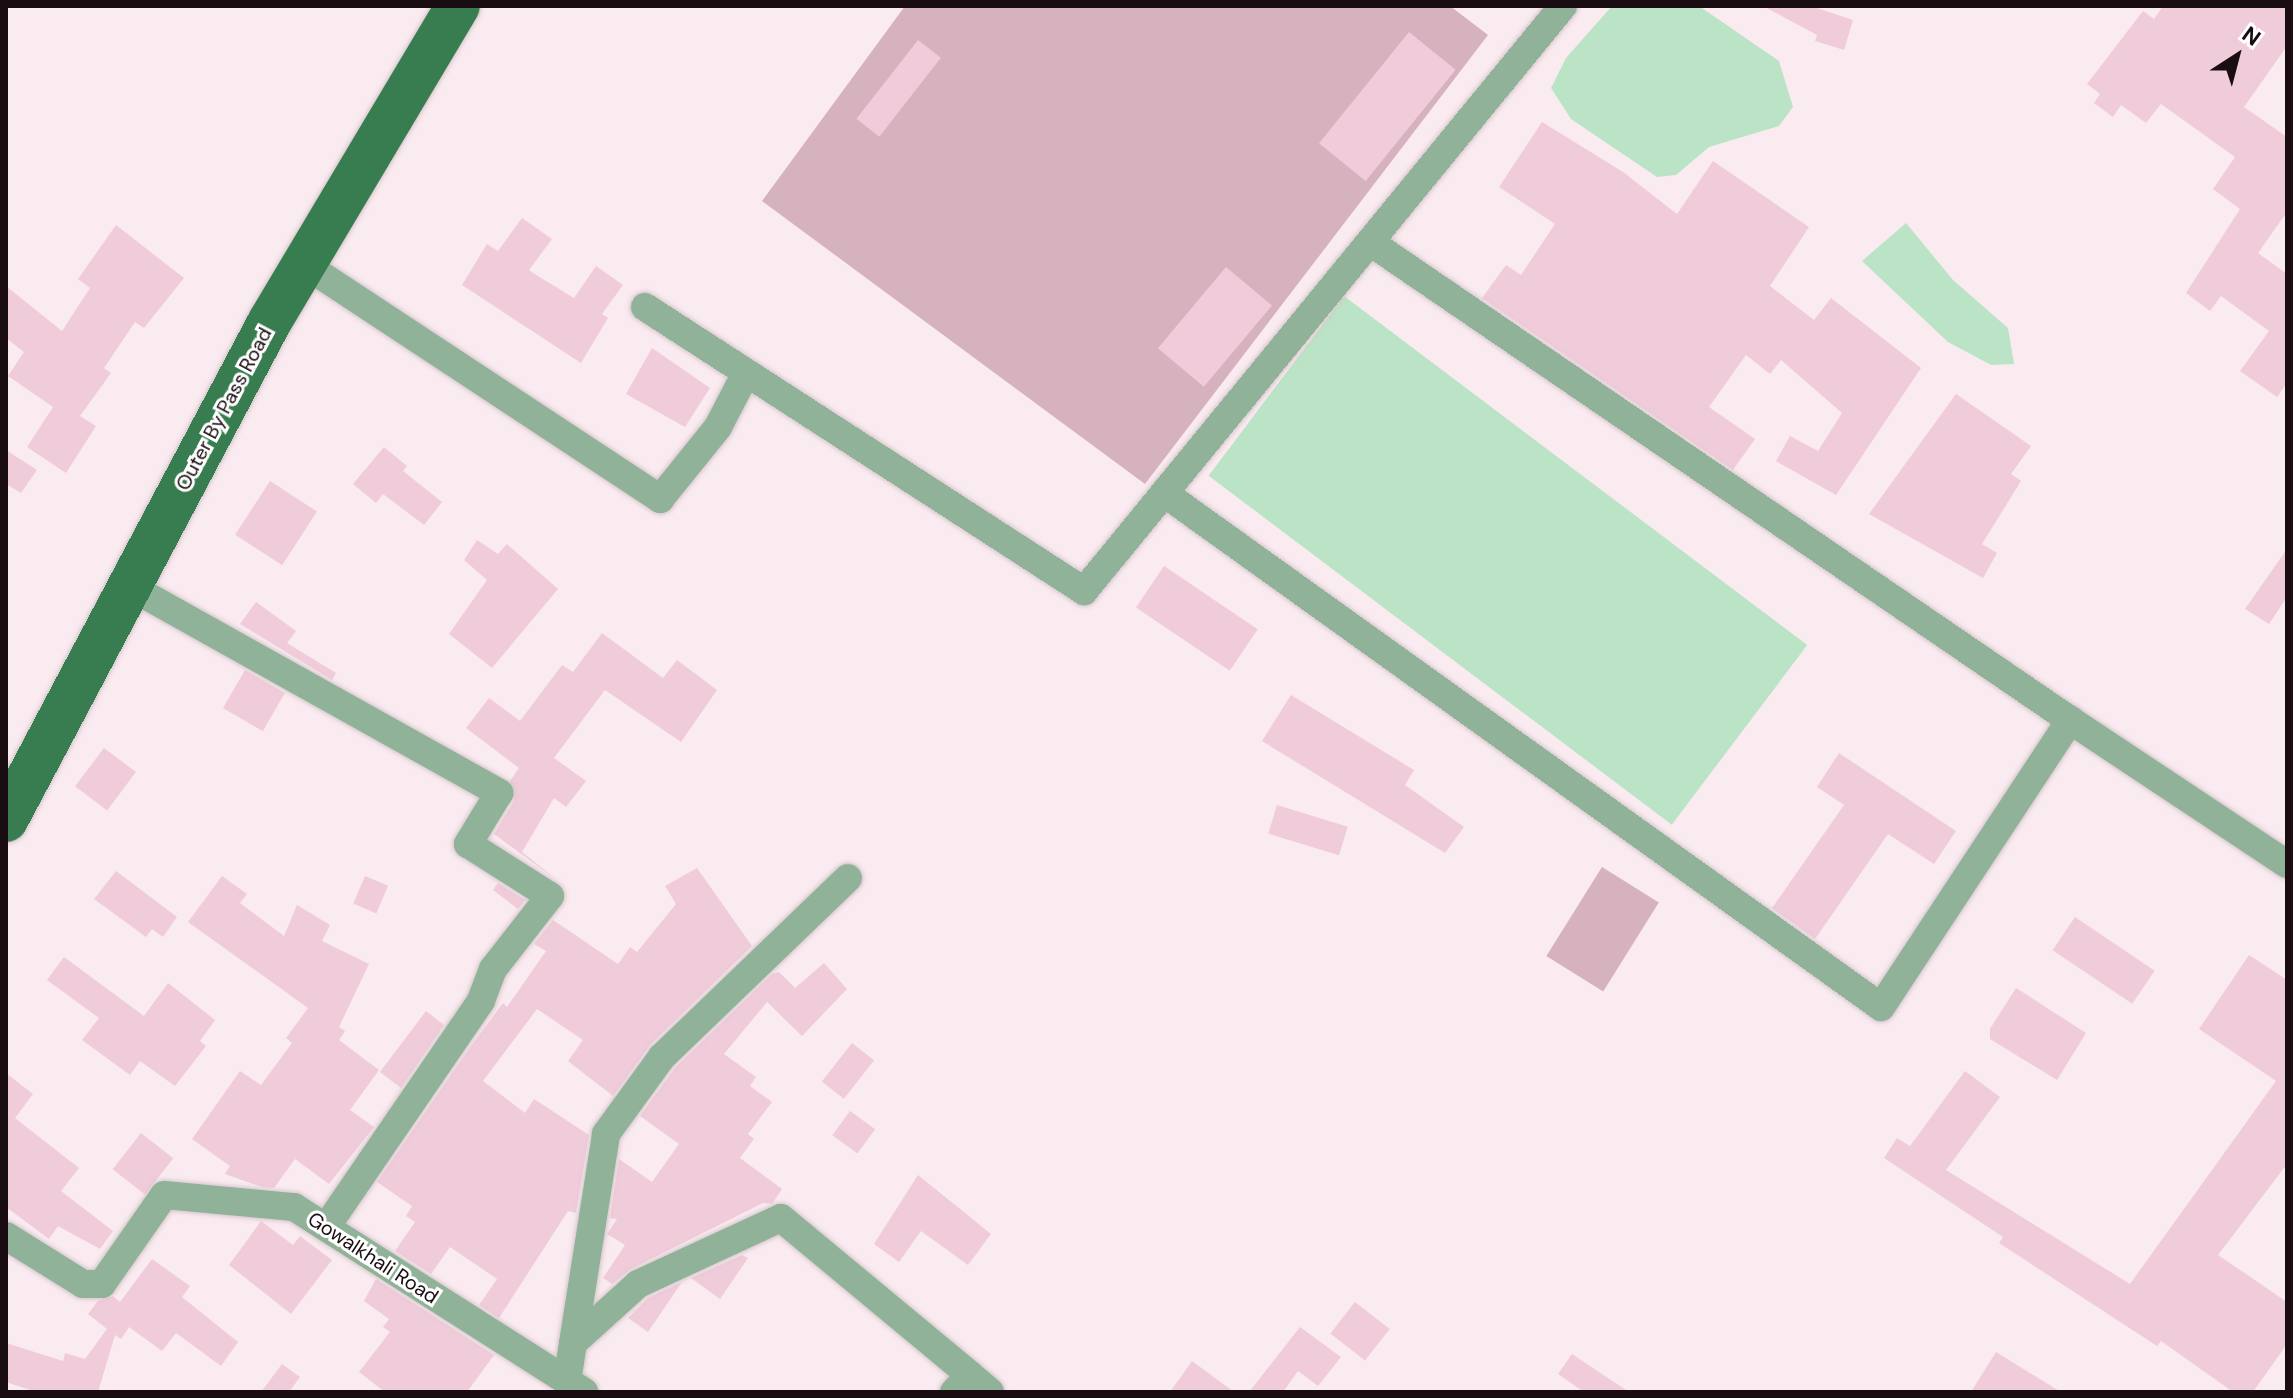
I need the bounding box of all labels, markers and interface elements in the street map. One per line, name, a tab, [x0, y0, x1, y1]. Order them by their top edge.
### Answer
north arrow	[2197, 16, 2277, 96]
text: N	[2236, 20, 2266, 53]
street label: Outer By Pass Road	[171, 323, 277, 495]
street label: Gowalkhali Road	[303, 1207, 443, 1309]

